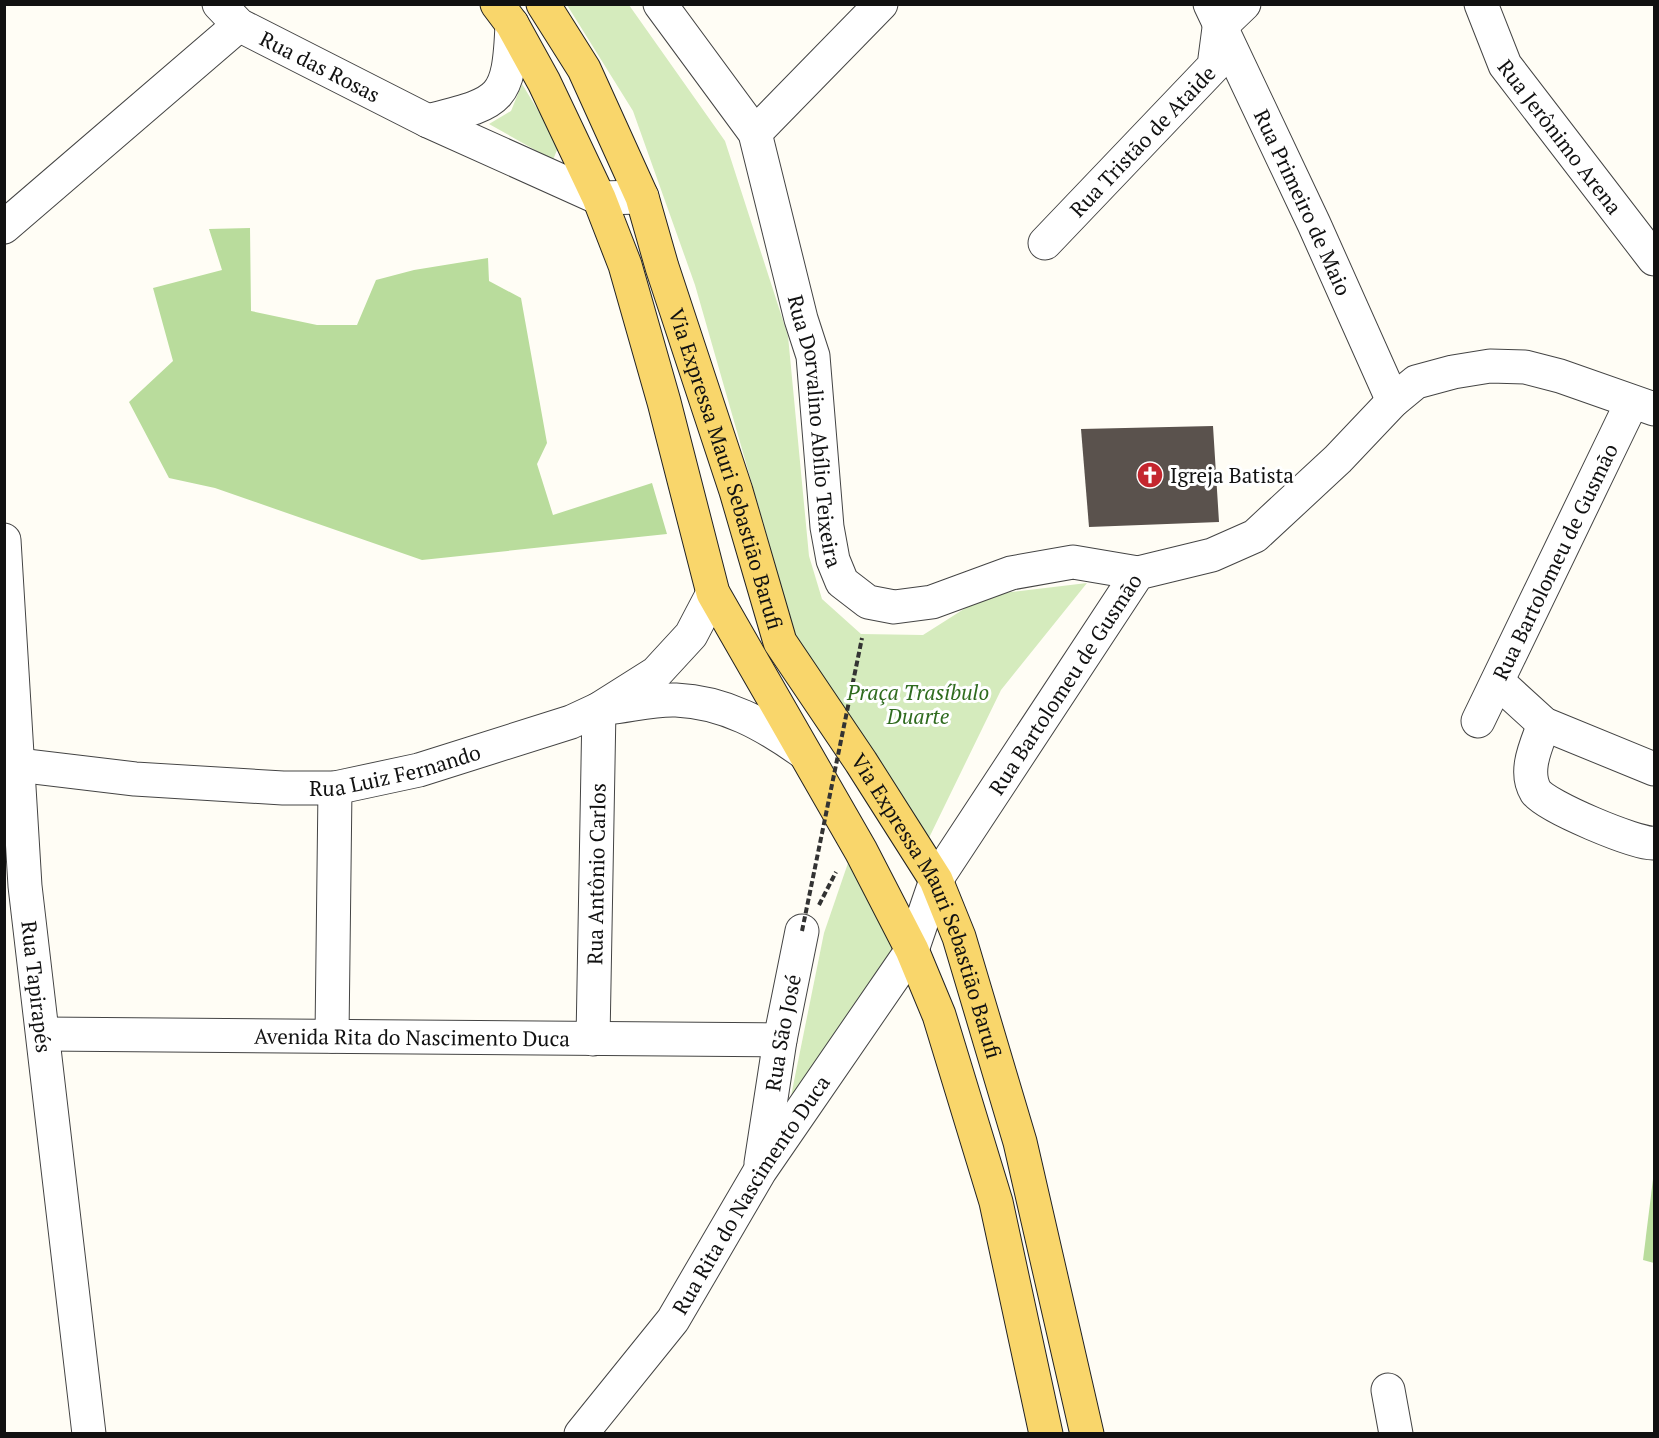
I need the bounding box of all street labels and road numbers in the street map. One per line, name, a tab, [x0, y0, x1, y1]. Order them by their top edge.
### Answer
street label: Rua das Rosas	[255, 24, 385, 108]
street label: Rua Jerônimo Arena	[1492, 54, 1629, 220]
street label: Rua Tristão de Ataide	[1063, 59, 1221, 223]
street label: Rua Primeiro de Maio	[1248, 105, 1358, 300]
street label: Rua Dorvalino Abílio Teixeira	[782, 292, 849, 572]
street label: Via Expressa Mauri Sebastião Barufi	[663, 305, 790, 633]
street label: Rua Bartolomeu de Gusmão	[1486, 439, 1624, 684]
street label: Rua Bartolomeu de Gusmão	[982, 568, 1148, 800]
street label: Rua Luiz Fernando	[309, 737, 484, 802]
street label: Via Expressa Mauri Sebastião Barufi	[845, 748, 1008, 1062]
street label: Rua Antônio Carlos	[580, 783, 612, 965]
street label: Rua Tapirapés	[15, 919, 58, 1054]
street label: Rua São José	[758, 972, 807, 1093]
street label: Avenida Rita do Nascimento Duca	[254, 1022, 570, 1052]
street label: Rua Rita do Nascimento Duca	[665, 1069, 836, 1319]

